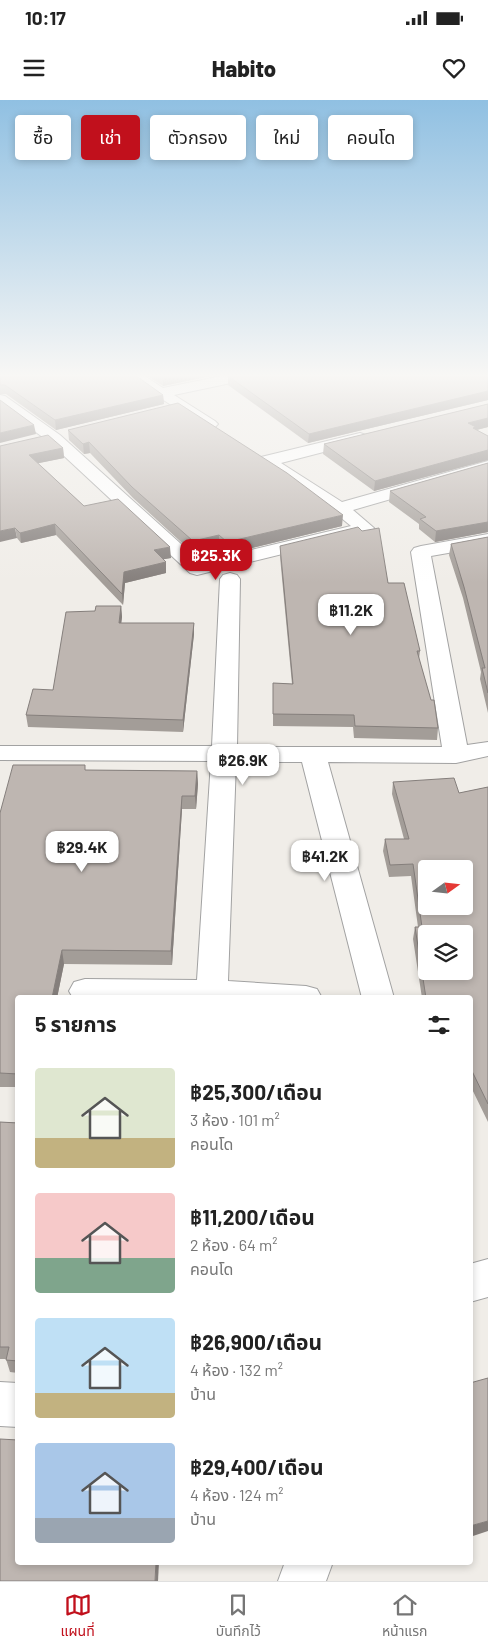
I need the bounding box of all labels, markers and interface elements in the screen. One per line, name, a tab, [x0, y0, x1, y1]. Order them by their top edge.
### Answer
text: 10:17	[25, 6, 66, 29]
icon: menu	[20, 54, 48, 82]
icon: heart	[440, 54, 468, 82]
text: Habito	[212, 55, 276, 81]
chip: ซื้อ	[15, 115, 71, 160]
chip: เช่า	[81, 115, 140, 160]
chip: ตัวกรอง	[150, 115, 246, 160]
chip: ใหม่	[256, 115, 318, 160]
chip: คอนโด	[328, 115, 413, 160]
pin: ฿25.3K	[175, 538, 257, 581]
text: ฿25.3K	[191, 545, 241, 564]
pin: ฿11.2K	[310, 594, 392, 636]
text: ฿11.2K	[329, 600, 373, 619]
pin: ฿26.9K	[202, 744, 284, 786]
text: ฿26.9K	[218, 750, 268, 769]
pin: ฿29.4K	[41, 830, 123, 873]
text: ฿29.4K	[57, 837, 107, 856]
pin: ฿41.2K	[284, 840, 366, 882]
text: ฿41.2K	[302, 846, 348, 865]
north arrow	[418, 860, 472, 915]
map controls	[418, 860, 473, 980]
button: layers	[418, 925, 473, 980]
text: 5 รายการ	[35, 1011, 117, 1036]
icon: filters	[425, 1011, 453, 1039]
text: ฿25,300/เดือน	[190, 1079, 322, 1104]
icon: home	[75, 1088, 135, 1148]
text: 3 ห้อง · 101 m²	[190, 1110, 280, 1129]
text: คอนโด	[190, 1134, 233, 1153]
text: ฿11,200/เดือน	[190, 1204, 315, 1229]
icon: home	[75, 1213, 135, 1273]
text: 2 ห้อง · 64 m²	[190, 1235, 277, 1254]
text: คอนโด	[190, 1259, 233, 1278]
text: ฿26,900/เดือน	[190, 1329, 322, 1354]
icon: home	[75, 1338, 135, 1398]
text: 4 ห้อง · 132 m²	[190, 1360, 283, 1379]
text: บ้าน	[190, 1384, 216, 1403]
text: ฿29,400/เดือน	[190, 1454, 324, 1479]
icon: home	[75, 1463, 135, 1523]
text: 4 ห้อง · 124 m²	[190, 1485, 284, 1504]
text: บ้าน	[190, 1509, 216, 1528]
tab: แผนที่	[61, 1591, 95, 1642]
tab: บันทึกไว้	[216, 1591, 261, 1642]
tab: หน้าแรก	[382, 1591, 427, 1642]

